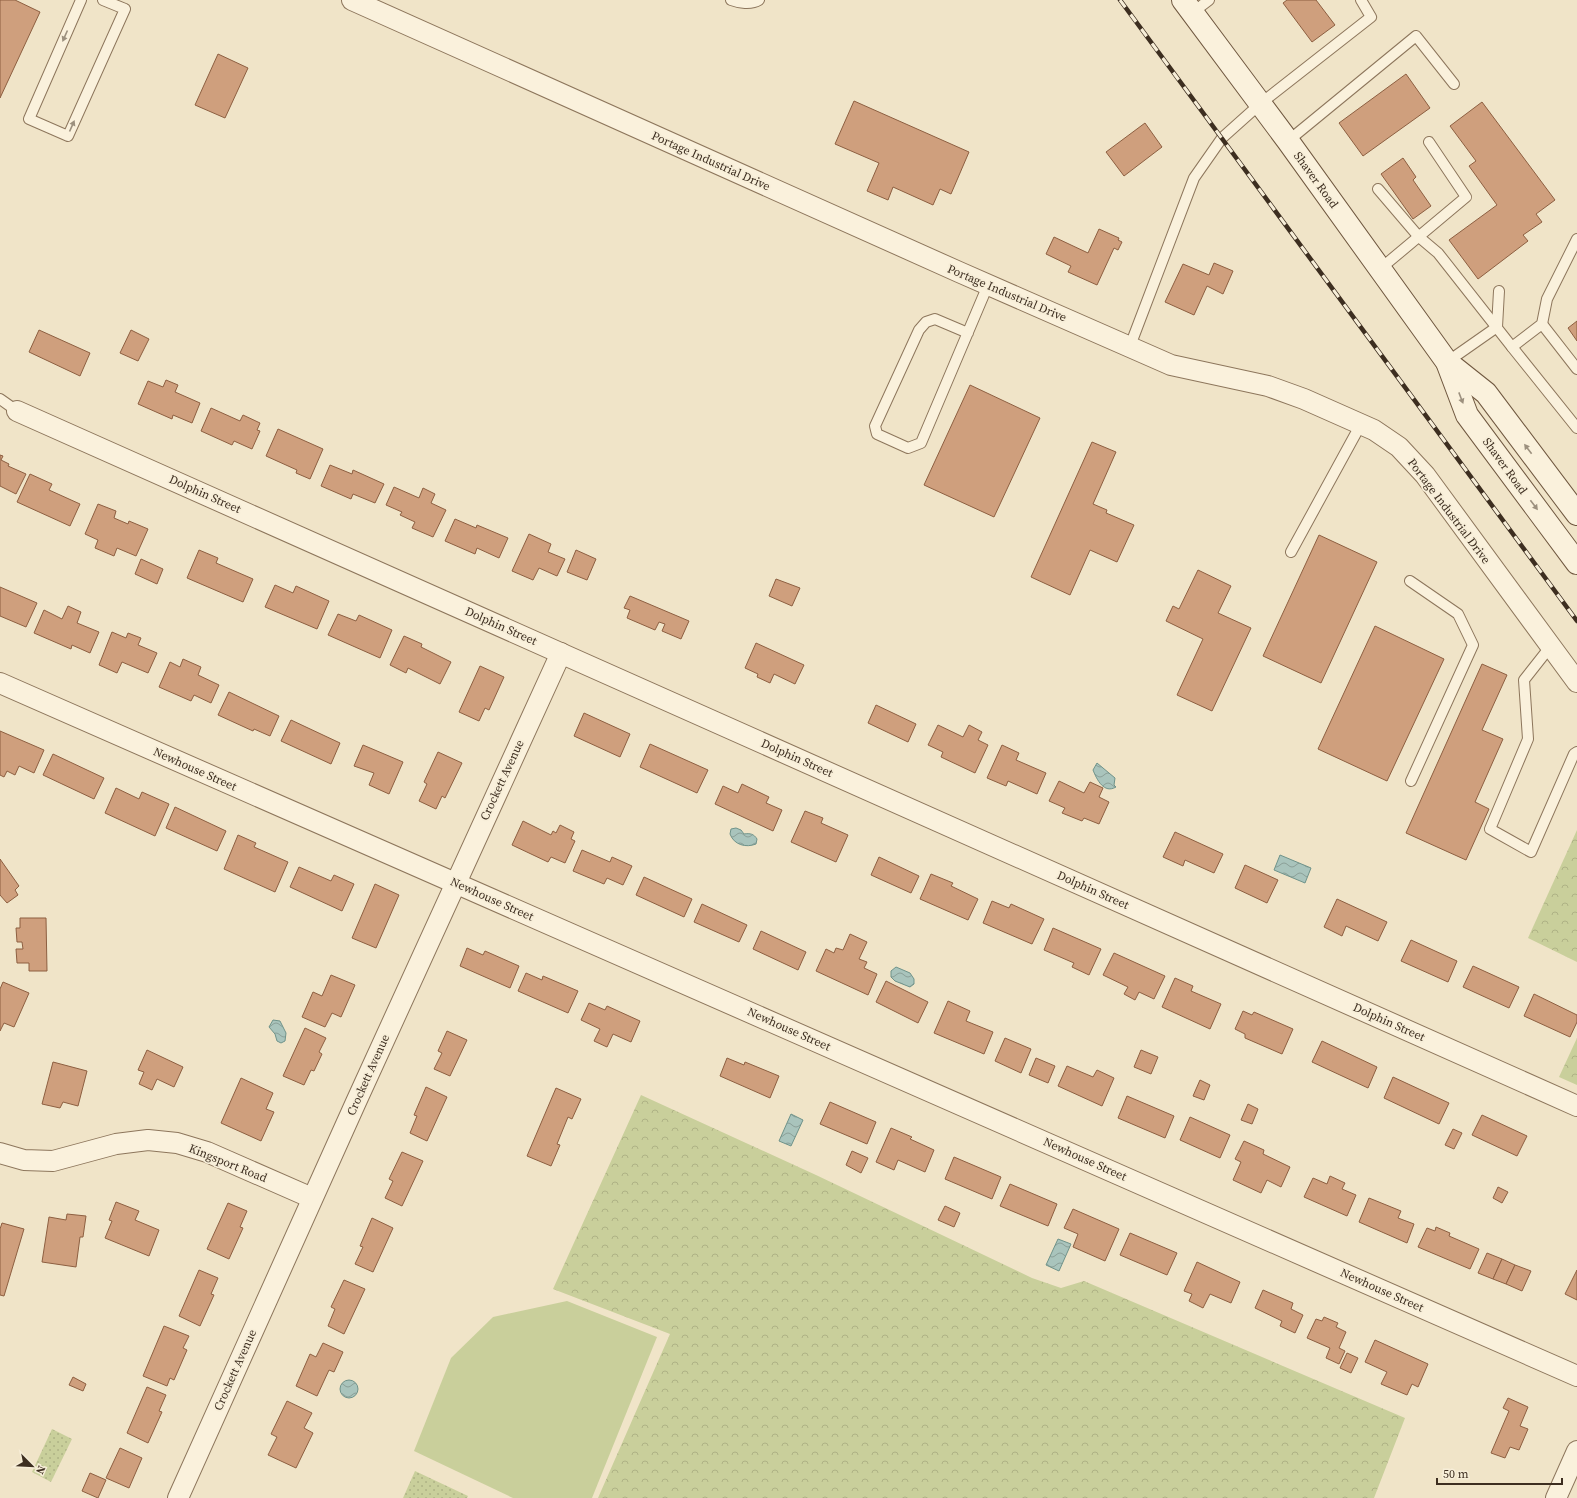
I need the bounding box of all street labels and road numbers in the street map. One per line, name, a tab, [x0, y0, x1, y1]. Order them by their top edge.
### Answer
street label: Portage Industrial Drive	[649, 128, 773, 194]
street label: Shaver Road	[1290, 149, 1342, 212]
street label: Portage Industrial Drive	[945, 261, 1069, 325]
street label: Shaver Road	[1479, 435, 1531, 498]
street label: Portage Industrial Drive	[1404, 455, 1494, 567]
street label: Dolphin Street	[167, 471, 244, 517]
street label: Dolphin Street	[463, 603, 540, 649]
street label: Dolphin Street	[759, 735, 836, 781]
street label: Crockett Avenue	[476, 737, 528, 823]
street label: Newhouse Street	[151, 744, 239, 795]
street label: Dolphin Street	[1055, 867, 1132, 913]
street label: Newhouse Street	[448, 874, 536, 925]
street label: Dolphin Street	[1351, 999, 1428, 1045]
street label: Newhouse Street	[745, 1004, 833, 1055]
street label: Crockett Avenue	[343, 1032, 393, 1118]
street label: Newhouse Street	[1041, 1134, 1129, 1185]
street label: Kingsport Road	[187, 1140, 270, 1186]
street label: Newhouse Street	[1338, 1265, 1426, 1316]
street label: Crockett Avenue	[210, 1327, 260, 1413]

